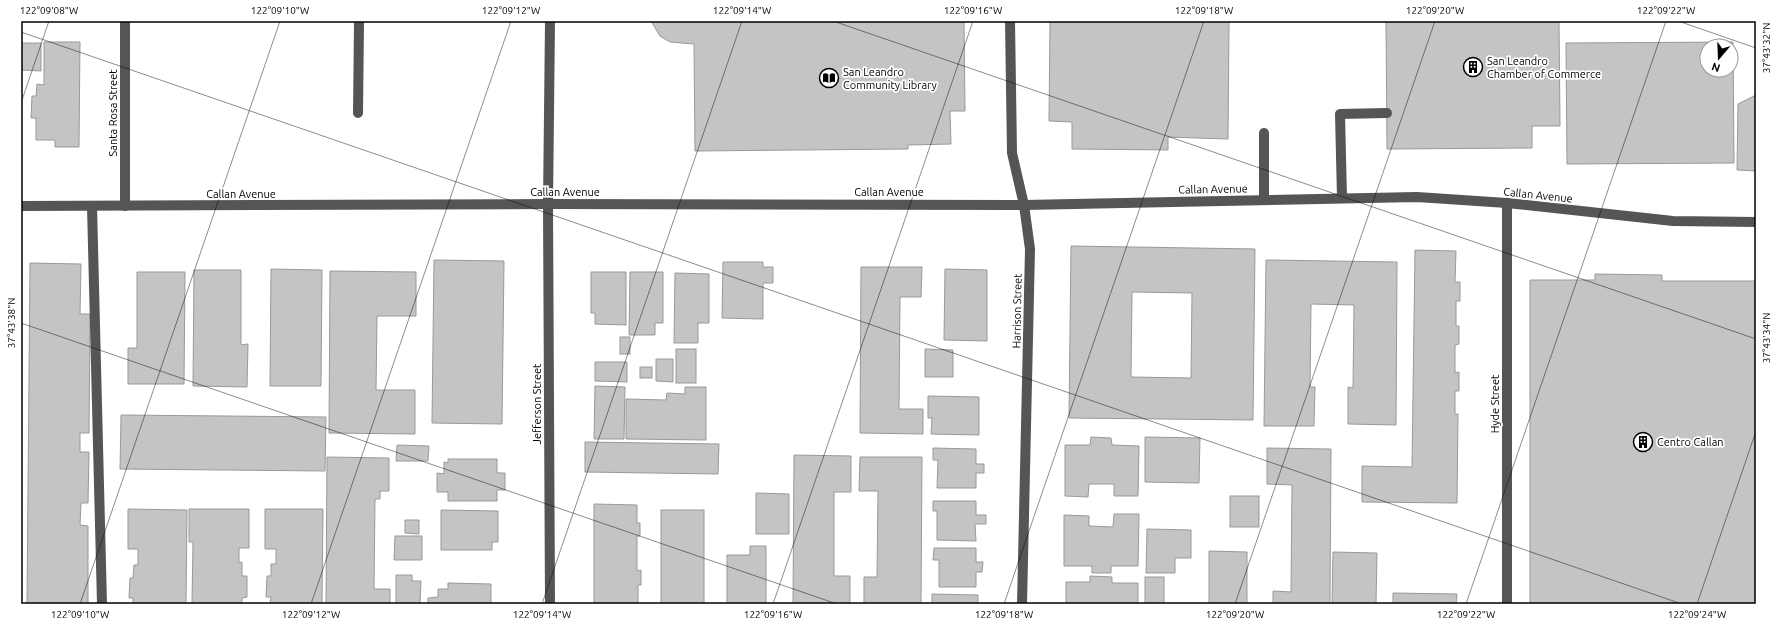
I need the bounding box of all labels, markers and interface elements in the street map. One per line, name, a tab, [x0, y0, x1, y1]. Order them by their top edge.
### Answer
text: 122°09'08"W	[20, 5, 78, 16]
text: 122°09'10"W	[251, 5, 309, 16]
text: 122°09'12"W	[482, 5, 540, 16]
text: 122°09'14"W	[713, 5, 771, 16]
text: 122°09'16"W	[944, 5, 1002, 16]
text: 122°09'18"W	[1175, 5, 1233, 16]
text: 122°09'20"W	[1406, 5, 1464, 16]
text: 122°09'22"W	[1637, 5, 1695, 16]
text: 37°43'32"N	[1761, 23, 1772, 73]
north arrow	[1699, 38, 1739, 78]
place label: San Leandro Chamber of Commerce	[1487, 55, 1601, 80]
building icon: San Leandro Chamber of Commerce	[1462, 56, 1484, 78]
text: N	[1710, 60, 1722, 74]
place label: San Leandro Community Library	[843, 66, 937, 91]
library icon: San Leandro Community Library	[818, 67, 840, 89]
street label: Santa Rosa Street	[107, 69, 119, 157]
street label: Callan Avenue	[1178, 182, 1248, 196]
street label: Callan Avenue	[1503, 185, 1573, 205]
street label: Callan Avenue	[530, 186, 600, 198]
street label: Callan Avenue	[854, 186, 924, 198]
street label: Callan Avenue	[206, 188, 276, 200]
street label: Harrison Street	[1010, 273, 1024, 349]
text: 37°43'38"N	[6, 298, 17, 348]
text: 37°43'34"N	[1761, 313, 1772, 363]
street label: Jefferson Street	[531, 363, 543, 444]
street label: Hyde Street	[1489, 374, 1501, 433]
building icon: Centro Callan	[1632, 431, 1654, 453]
place label: Centro Callan	[1657, 436, 1724, 448]
text: 122°09'10"W	[51, 609, 109, 620]
text: 122°09'12"W	[282, 609, 340, 620]
text: 122°09'14"W	[513, 609, 571, 620]
text: 122°09'16"W	[744, 609, 802, 620]
text: 122°09'18"W	[975, 609, 1033, 620]
text: 122°09'20"W	[1206, 609, 1264, 620]
text: 122°09'22"W	[1437, 609, 1495, 620]
text: 122°09'24"W	[1668, 609, 1726, 620]

